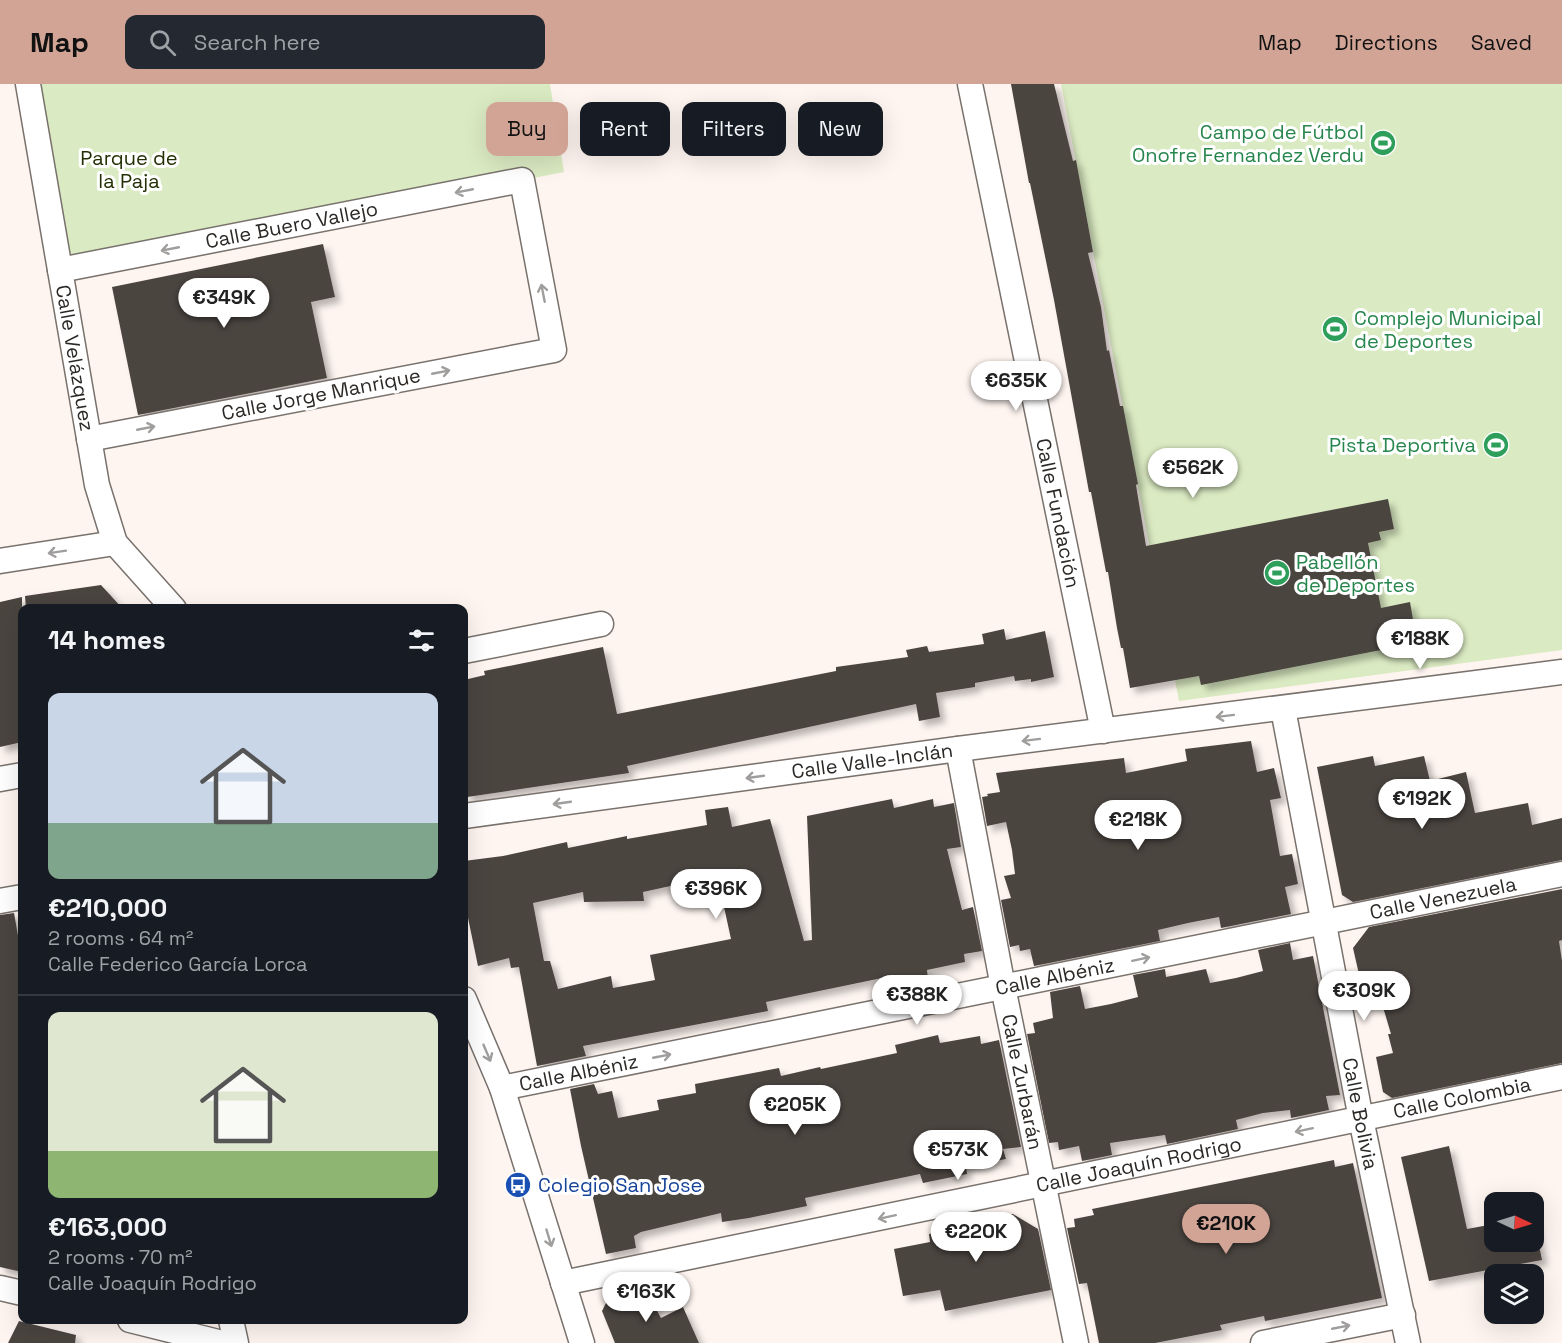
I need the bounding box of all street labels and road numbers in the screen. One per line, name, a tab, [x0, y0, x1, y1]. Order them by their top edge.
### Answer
street label: Calle Buero Vallejo	[203, 195, 380, 254]
street label: Calle Velázquez	[50, 283, 100, 433]
street label: Calle Jorge Manrique	[219, 362, 423, 426]
street label: Calle Fundación	[1030, 436, 1086, 590]
street label: Calle Valle-Inclán	[790, 737, 955, 784]
street label: Calle Venezuela	[1367, 871, 1519, 926]
street label: Calle Albéniz	[993, 952, 1117, 1001]
street label: Calle Zurbarán	[996, 1012, 1049, 1152]
street label: Calle Albéniz	[517, 1048, 640, 1097]
street label: Calle Bolivia	[1337, 1055, 1384, 1172]
street label: Calle Colombia	[1391, 1071, 1533, 1124]
street label: Calle Joaquín Rodrigo	[1034, 1130, 1244, 1198]

